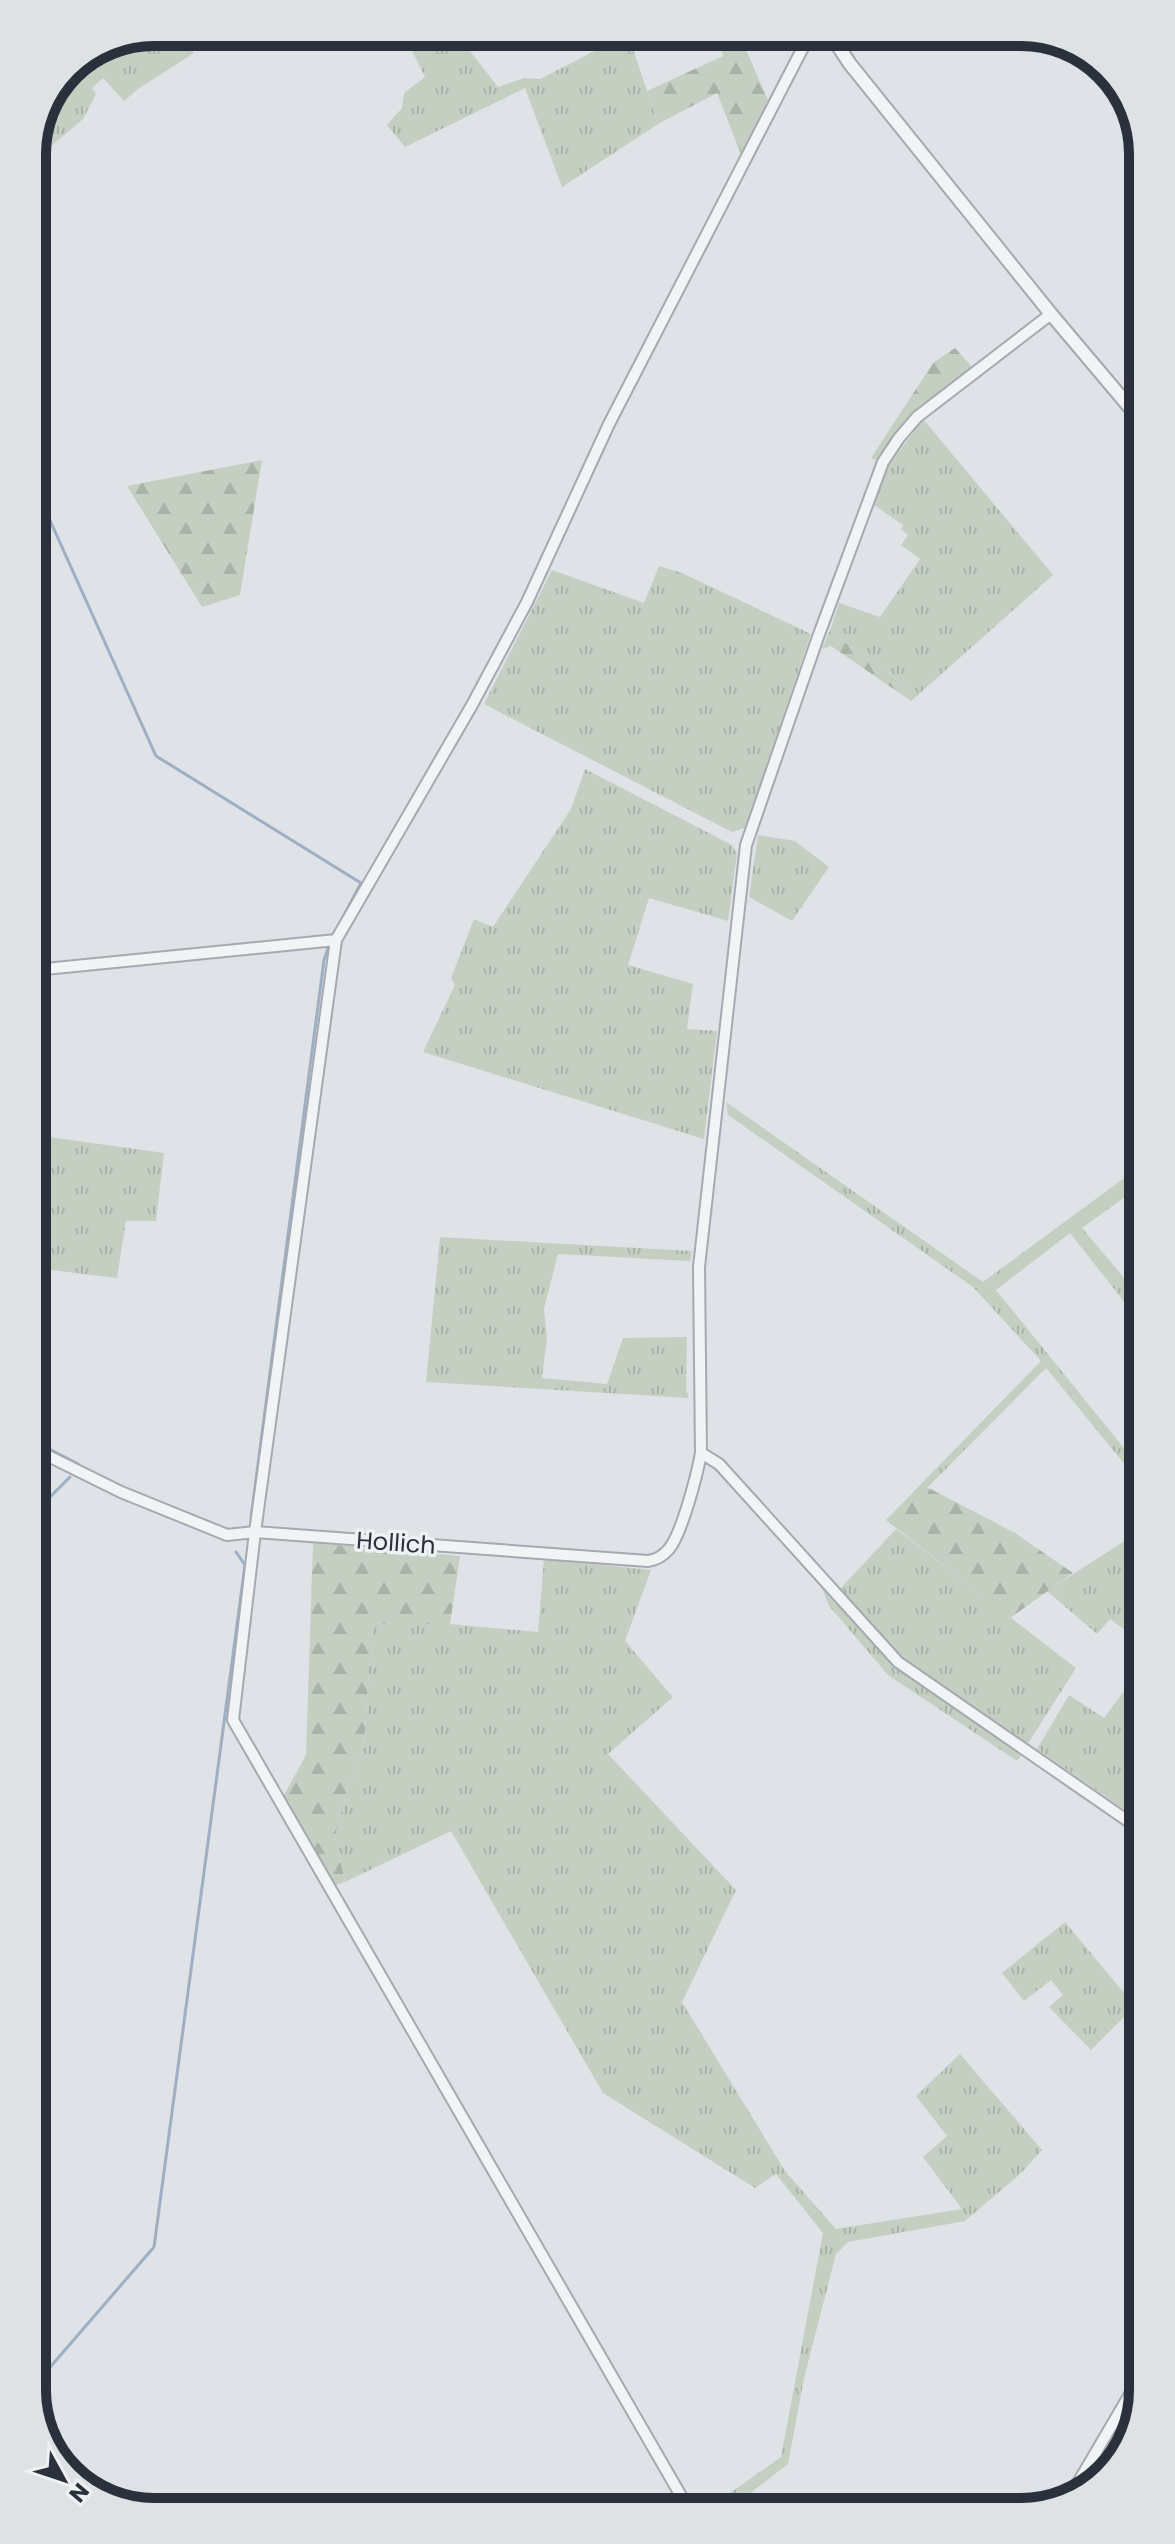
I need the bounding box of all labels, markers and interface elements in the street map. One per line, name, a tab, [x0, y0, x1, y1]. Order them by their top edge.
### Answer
street label: Hollich	[355, 1523, 437, 1562]
north arrow	[24, 2440, 104, 2520]
text: N	[62, 2476, 96, 2509]

